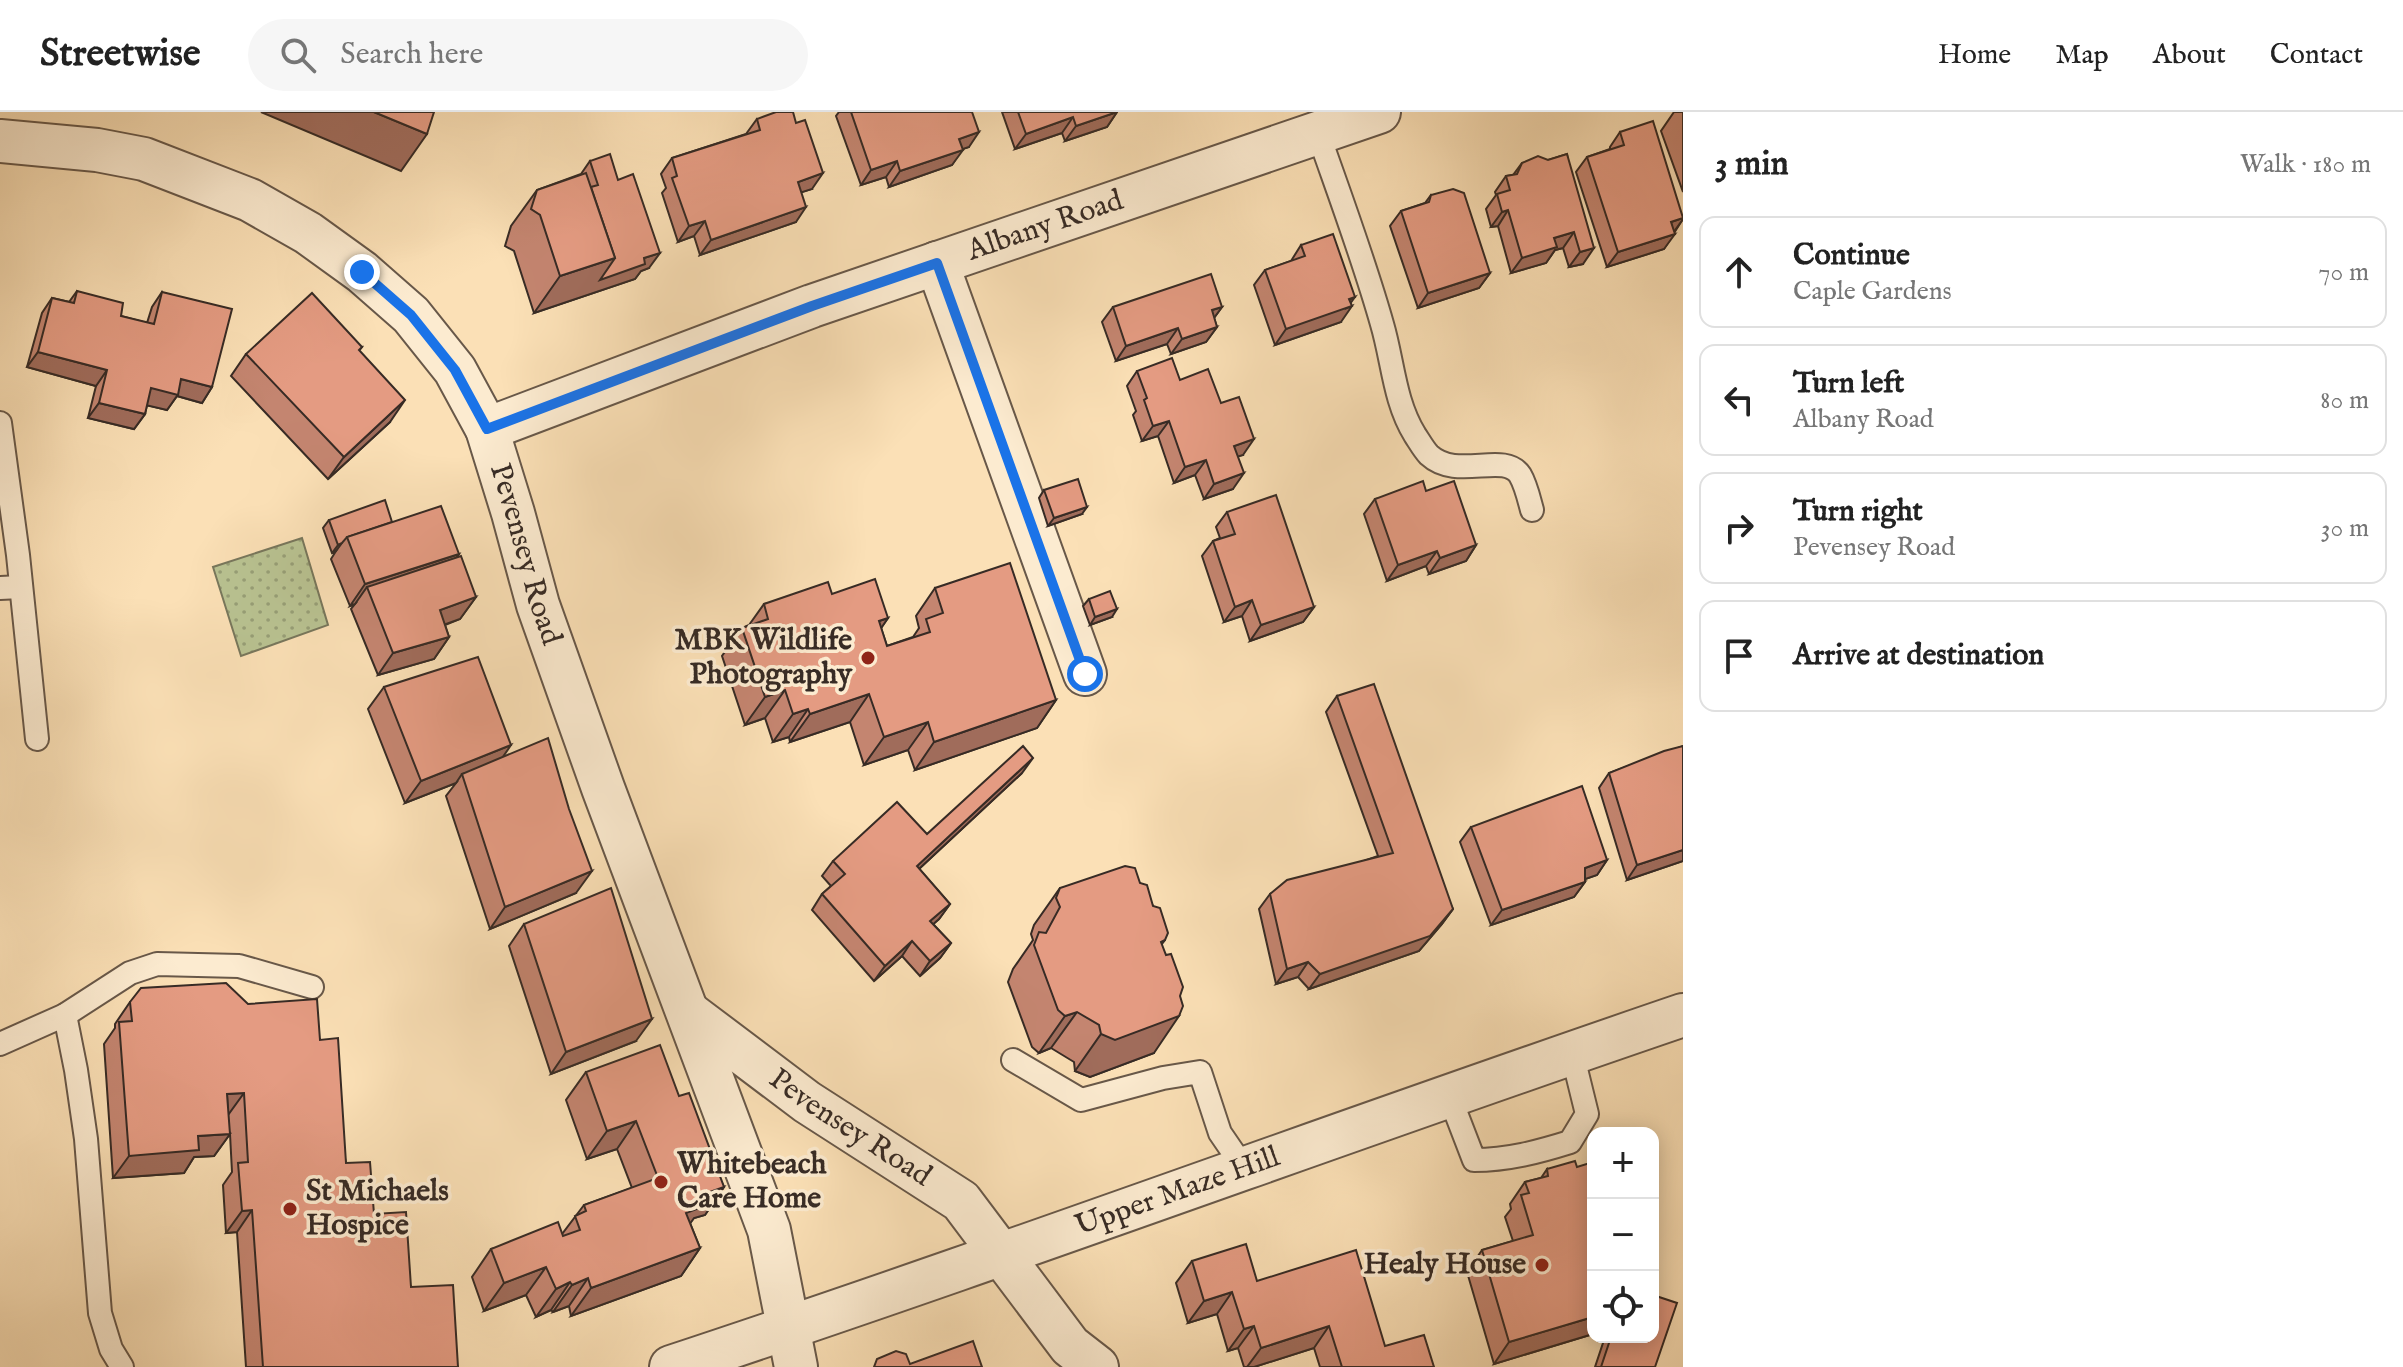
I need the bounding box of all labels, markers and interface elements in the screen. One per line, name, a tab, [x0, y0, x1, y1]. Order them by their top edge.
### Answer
search box	[248, 19, 808, 91]
text: Streetwise	[40, 31, 200, 79]
icon: search	[276, 33, 320, 77]
text: Search here	[340, 36, 483, 74]
text: Home	[1938, 38, 2011, 73]
text: Map	[2055, 38, 2109, 73]
text: About	[2153, 38, 2226, 73]
text: Contact	[2270, 38, 2363, 73]
text: 3 min	[1715, 143, 1789, 186]
text: Walk · 180 m	[2240, 148, 2371, 181]
street label: Albany Road	[961, 182, 1129, 271]
text: Continue	[1793, 237, 1910, 275]
icon: ahead	[1717, 250, 1761, 294]
route end	[344, 254, 380, 290]
text: 70 m	[2318, 256, 2369, 289]
text: Caple Gardens	[1793, 275, 1952, 308]
text: Turn left	[1793, 365, 1904, 403]
icon: left	[1717, 378, 1761, 422]
text: 80 m	[2320, 384, 2369, 417]
text: Albany Road	[1793, 403, 1934, 436]
street label: Pevensey Road	[480, 459, 570, 651]
text: Turn right	[1793, 493, 1923, 531]
icon: right	[1717, 506, 1761, 550]
text: 30 m	[2321, 512, 2369, 545]
text: Pevensey Road	[1793, 531, 1955, 564]
place label: MBK Wildlife Photography	[674, 622, 853, 694]
icon: arrive	[1717, 634, 1761, 678]
text: Arrive at destination	[1793, 637, 2044, 675]
marker: MBK Wildlife Photography	[859, 649, 877, 667]
route start	[1067, 656, 1103, 692]
street label: Pevensey Road	[761, 1061, 939, 1196]
map controls	[1587, 1127, 1659, 1343]
button: +	[1587, 1127, 1659, 1199]
street label: Upper Maze Hill	[1070, 1138, 1286, 1246]
place label: Whitebeach Care Home	[676, 1146, 828, 1218]
place label: St Michaels Hospice	[306, 1173, 449, 1245]
marker: Whitebeach Care Home	[652, 1173, 670, 1191]
button: −	[1587, 1199, 1659, 1271]
marker: St Michaels Hospice	[281, 1200, 299, 1218]
place label: Healy House	[1364, 1246, 1526, 1284]
marker: Healy House	[1533, 1256, 1551, 1274]
button: locate	[1587, 1271, 1659, 1343]

